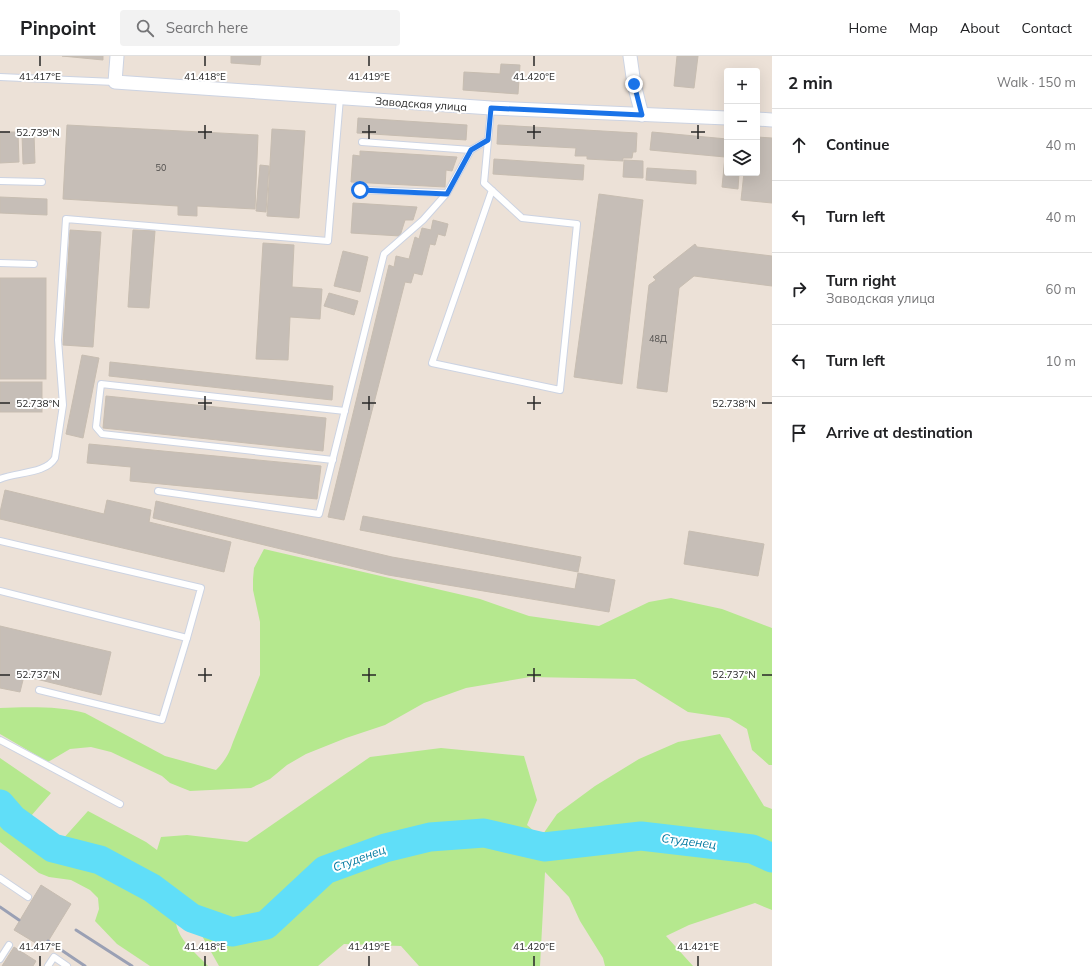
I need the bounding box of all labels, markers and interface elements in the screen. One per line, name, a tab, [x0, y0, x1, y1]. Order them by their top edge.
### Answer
search box	[120, 10, 400, 46]
text: Pinpoint	[20, 16, 96, 40]
icon: search	[134, 17, 156, 39]
text: Search here	[166, 18, 248, 37]
text: Home	[848, 19, 887, 37]
text: Map	[909, 19, 938, 37]
text: About	[960, 19, 1000, 37]
text: Contact	[1022, 19, 1072, 37]
map controls	[724, 68, 760, 176]
button: +	[724, 68, 760, 104]
text: 41.417°E	[19, 70, 61, 83]
text: 41.418°E	[184, 70, 226, 83]
text: 41.419°E	[348, 70, 390, 83]
text: 41.420°E	[513, 70, 555, 83]
text: 2 min	[788, 72, 833, 93]
text: Walk · 150 m	[997, 74, 1076, 90]
route end	[625, 75, 643, 93]
street label: Заводская улица	[374, 94, 468, 114]
button: −	[724, 104, 760, 140]
text: 52.739°N	[16, 126, 60, 139]
icon: ahead	[788, 134, 810, 156]
text: Continue	[826, 135, 889, 154]
text: 40 m	[1046, 137, 1076, 153]
button: layers	[724, 140, 760, 176]
house number: 50	[156, 162, 166, 173]
route start	[351, 181, 369, 199]
icon: left	[788, 206, 810, 228]
text: Turn left	[826, 207, 885, 226]
text: 40 m	[1046, 209, 1076, 225]
text: Turn right	[826, 271, 896, 290]
icon: right	[788, 278, 810, 300]
text: 60 m	[1046, 281, 1076, 297]
text: Заводская улица	[826, 290, 935, 306]
house number: 48Д	[649, 333, 668, 344]
icon: left	[788, 350, 810, 372]
text: Turn left	[826, 351, 885, 370]
text: 10 m	[1046, 353, 1076, 369]
text: 52.738°N	[16, 397, 60, 410]
text: 52.738°N	[712, 397, 756, 410]
icon: arrive	[788, 422, 810, 444]
text: Arrive at destination	[826, 423, 973, 442]
text: 52.737°N	[16, 668, 60, 681]
text: 52.737°N	[712, 668, 756, 681]
water label: Студенец	[661, 830, 717, 852]
water label: Студенец	[331, 842, 387, 874]
text: 41.417°E	[19, 940, 61, 953]
text: 41.418°E	[184, 940, 226, 953]
text: 41.419°E	[348, 940, 390, 953]
text: 41.420°E	[513, 940, 555, 953]
text: 41.421°E	[677, 940, 719, 953]

